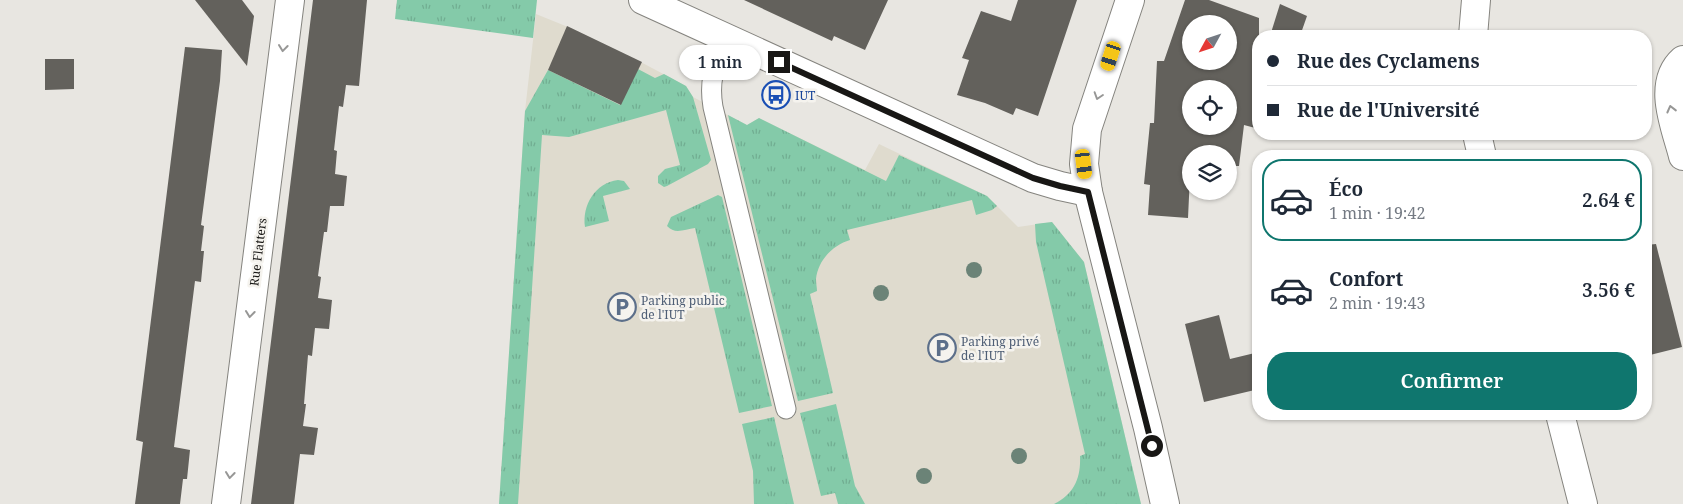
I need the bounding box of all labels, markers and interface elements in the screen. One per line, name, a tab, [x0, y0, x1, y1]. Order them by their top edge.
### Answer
north arrow	[1182, 15, 1238, 70]
map controls	[1182, 15, 1237, 200]
car	[1099, 39, 1122, 73]
one-way arrow	[279, 44, 289, 53]
callout: 1 min	[679, 44, 762, 80]
text: Rue des Cyclamens	[1297, 48, 1480, 74]
text: 1 min	[698, 51, 742, 73]
route end	[768, 51, 790, 73]
bus stop icon: IUT	[761, 80, 791, 110]
button: locate	[1182, 80, 1237, 135]
place label: IUT	[795, 87, 816, 104]
one-way arrow	[1094, 91, 1104, 100]
text: Rue de l'Université	[1297, 97, 1480, 123]
one-way arrow	[1667, 106, 1677, 114]
button: layers	[1182, 145, 1237, 200]
car	[1074, 148, 1093, 180]
text: Éco	[1329, 176, 1363, 202]
icon: car	[1269, 178, 1314, 223]
text: 2.64 €	[1582, 187, 1635, 213]
text: 1 min · 19:42	[1329, 202, 1425, 224]
street label: Rue Flatters	[245, 217, 271, 287]
text: Confort	[1329, 266, 1403, 292]
icon: car	[1269, 268, 1314, 313]
text: 3.56 €	[1582, 277, 1635, 303]
parking icon: Parking public de l'IUT	[607, 292, 637, 322]
place label: Parking public de l'IUT	[641, 292, 725, 323]
text: 2 min · 19:43	[1329, 292, 1425, 314]
one-way arrow	[245, 310, 256, 318]
parking icon: Parking privé de l'IUT	[927, 333, 957, 363]
place label: Parking privé de l'IUT	[961, 333, 1039, 364]
button: Confirmer	[1267, 352, 1637, 410]
route start	[1141, 435, 1163, 457]
one-way arrow	[225, 471, 236, 479]

